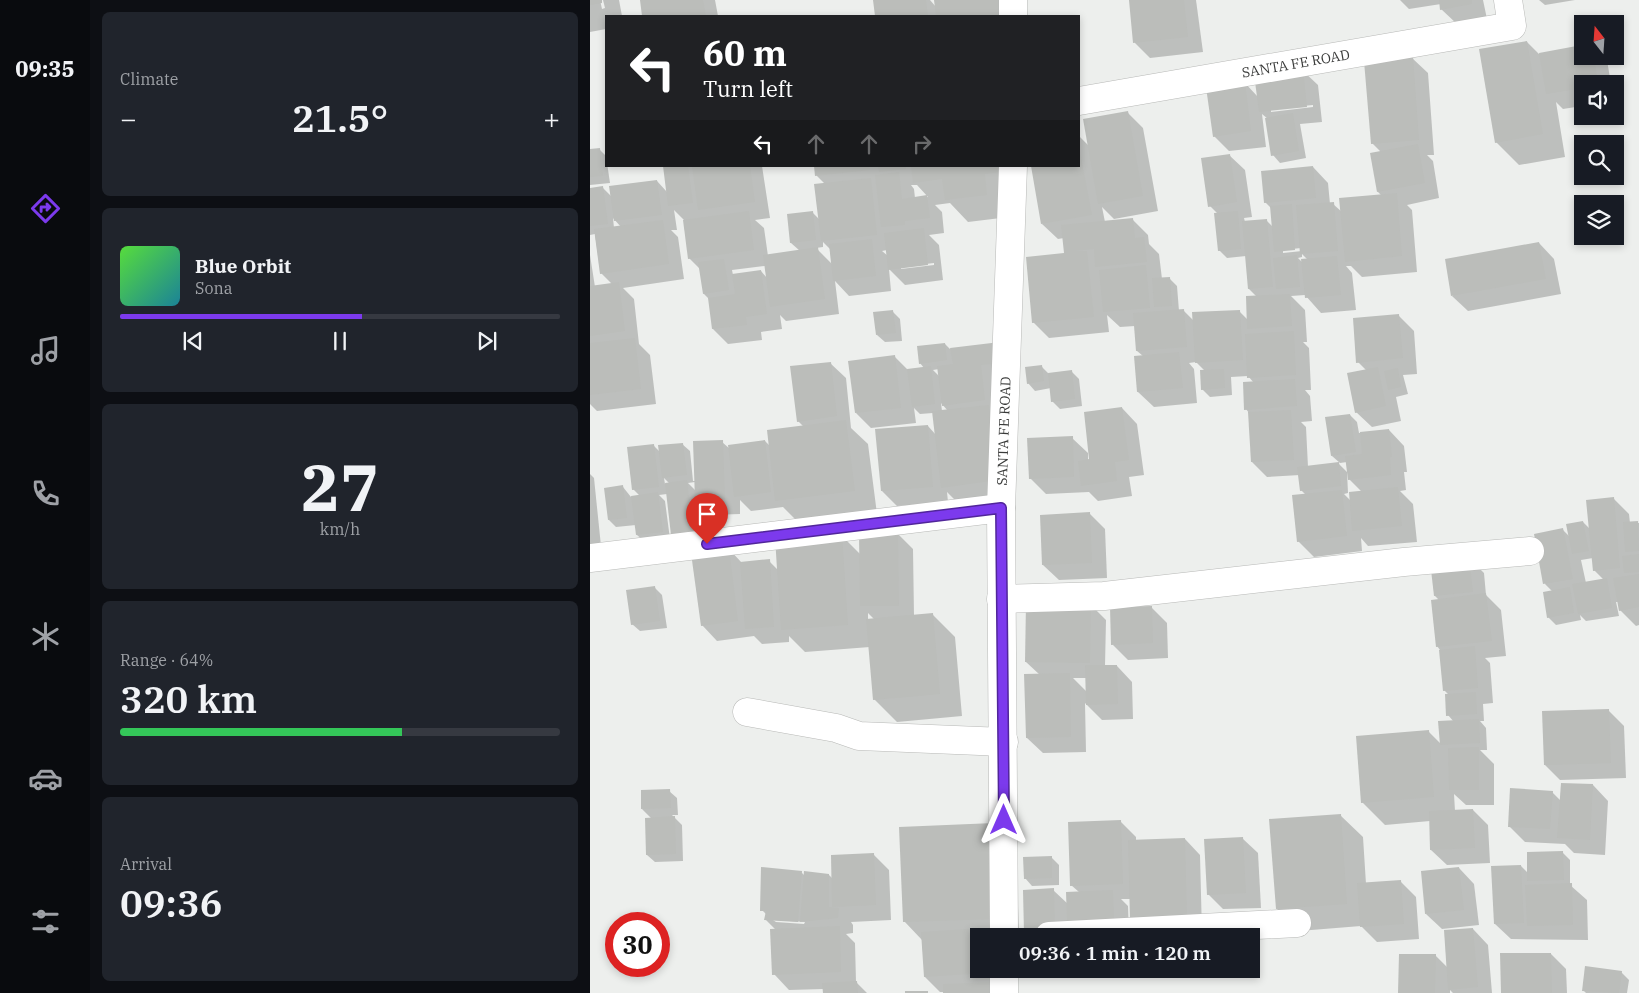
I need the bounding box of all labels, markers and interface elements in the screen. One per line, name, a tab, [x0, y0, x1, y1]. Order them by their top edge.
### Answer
north arrow	[1574, 15, 1624, 65]
map controls	[1574, 15, 1624, 245]
text: 60 m	[703, 30, 787, 76]
icon: left	[620, 35, 685, 100]
street label: SANTA FE ROAD	[1240, 45, 1351, 82]
text: 09:35	[15, 54, 75, 83]
text: Climate	[120, 69, 178, 89]
text: Turn left	[703, 74, 793, 103]
button: sound	[1574, 75, 1624, 125]
text: 21.5°	[292, 93, 388, 142]
text: −	[120, 100, 137, 137]
text: +	[543, 100, 560, 137]
icon: left	[749, 130, 777, 158]
icon: ahead	[802, 130, 830, 158]
icon: ahead	[855, 130, 883, 158]
icon: right	[908, 130, 936, 158]
button: search	[1574, 135, 1624, 185]
icon: directions	[28, 191, 63, 226]
button: layers	[1574, 195, 1624, 245]
text: Blue Orbit	[195, 254, 291, 278]
text: Sona	[195, 278, 232, 298]
icon: previous	[179, 327, 207, 355]
icon: pause	[326, 327, 354, 355]
icon: next	[473, 327, 501, 355]
icon: music	[28, 333, 63, 368]
street label: SANTA FE ROAD	[993, 376, 1015, 486]
text: 27	[301, 444, 379, 529]
icon: phone	[28, 476, 63, 511]
pin	[686, 493, 728, 544]
icon: arrive	[693, 500, 721, 528]
text: km/h	[320, 519, 360, 539]
icon: climate	[28, 619, 63, 654]
text: Range · 64%	[120, 650, 213, 670]
text: 320 km	[120, 674, 257, 723]
icon: car	[28, 761, 63, 796]
position arrow	[977, 793, 1029, 845]
text: Arrival	[120, 854, 172, 874]
text: 09:36	[120, 878, 223, 927]
icon: filters	[28, 904, 63, 939]
speed limit sign: 30	[605, 912, 670, 977]
text: 09:36 · 1 min · 120 m	[1019, 941, 1211, 965]

